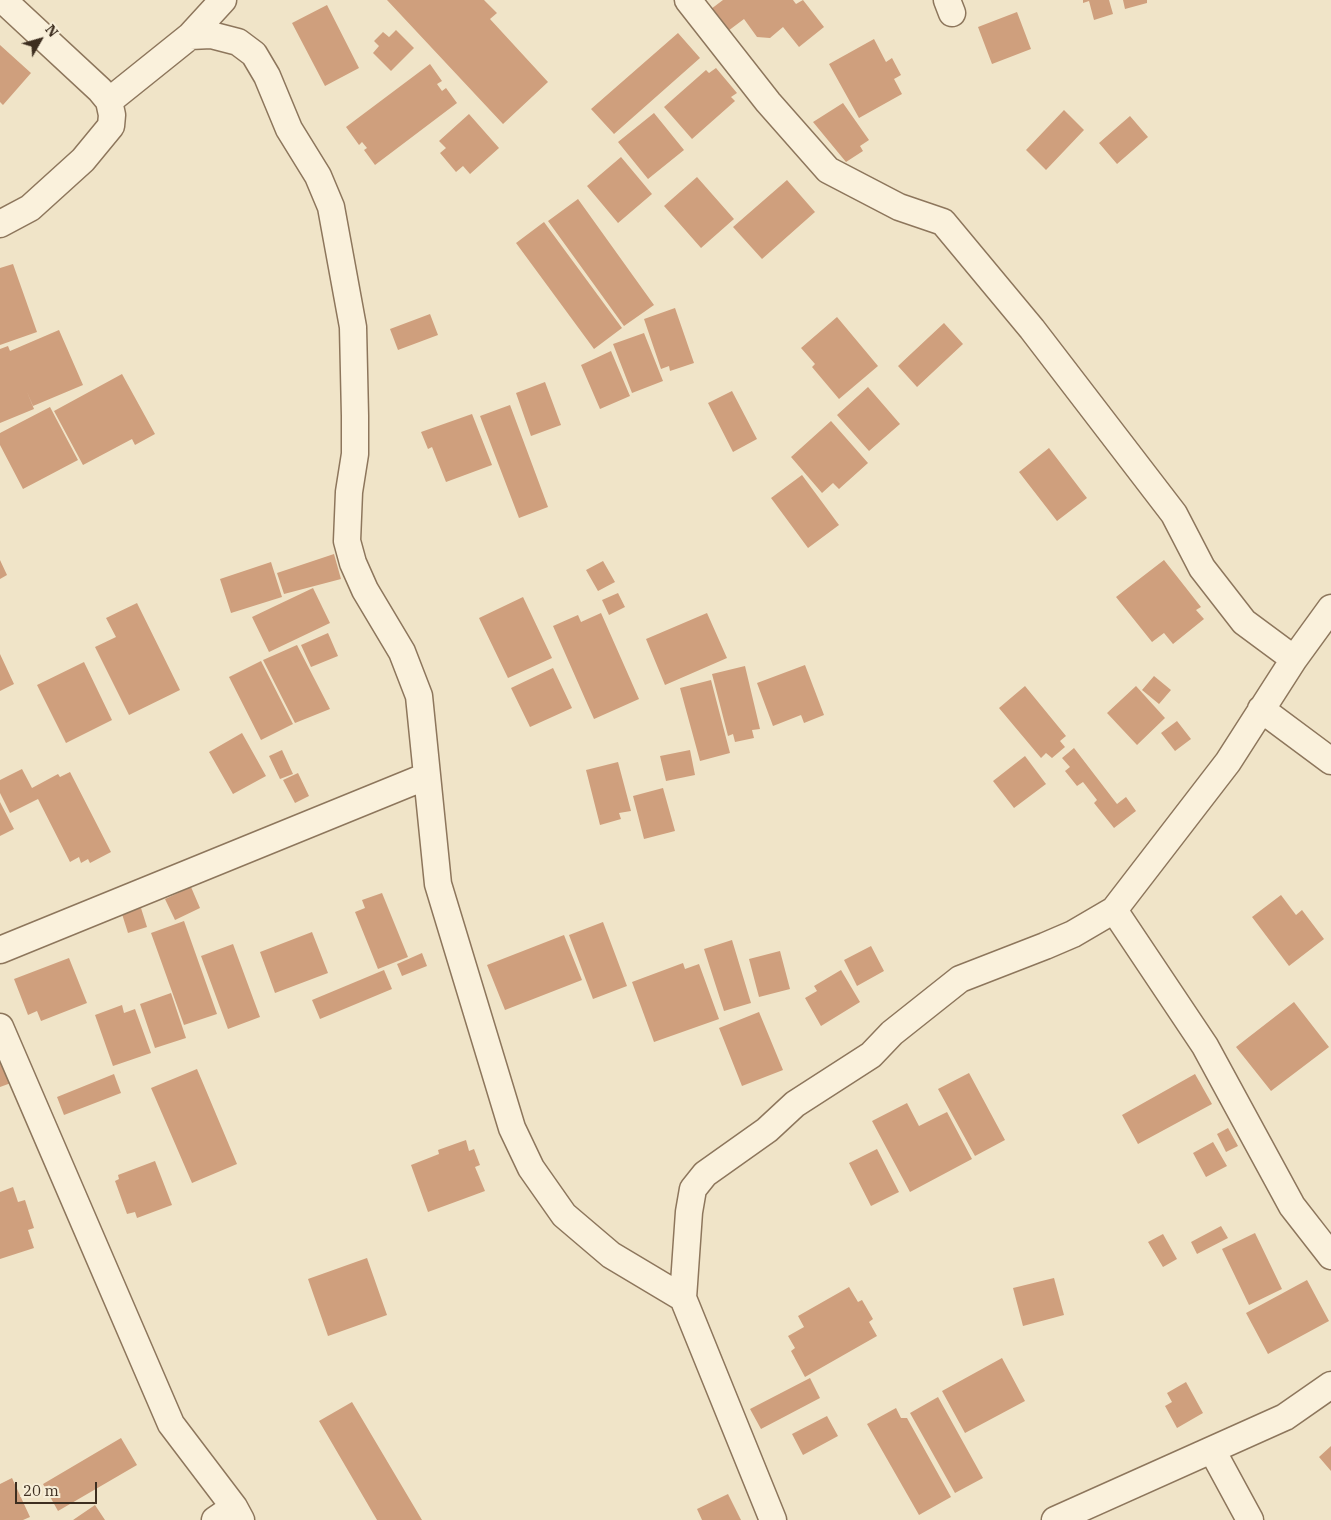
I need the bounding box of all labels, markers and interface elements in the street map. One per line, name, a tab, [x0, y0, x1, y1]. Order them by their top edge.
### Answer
north arrow	[15, 15, 65, 65]
text: N	[41, 21, 62, 41]
scale bar	[18, 1472, 100, 1504]
text: 20 m	[23, 1481, 59, 1500]

